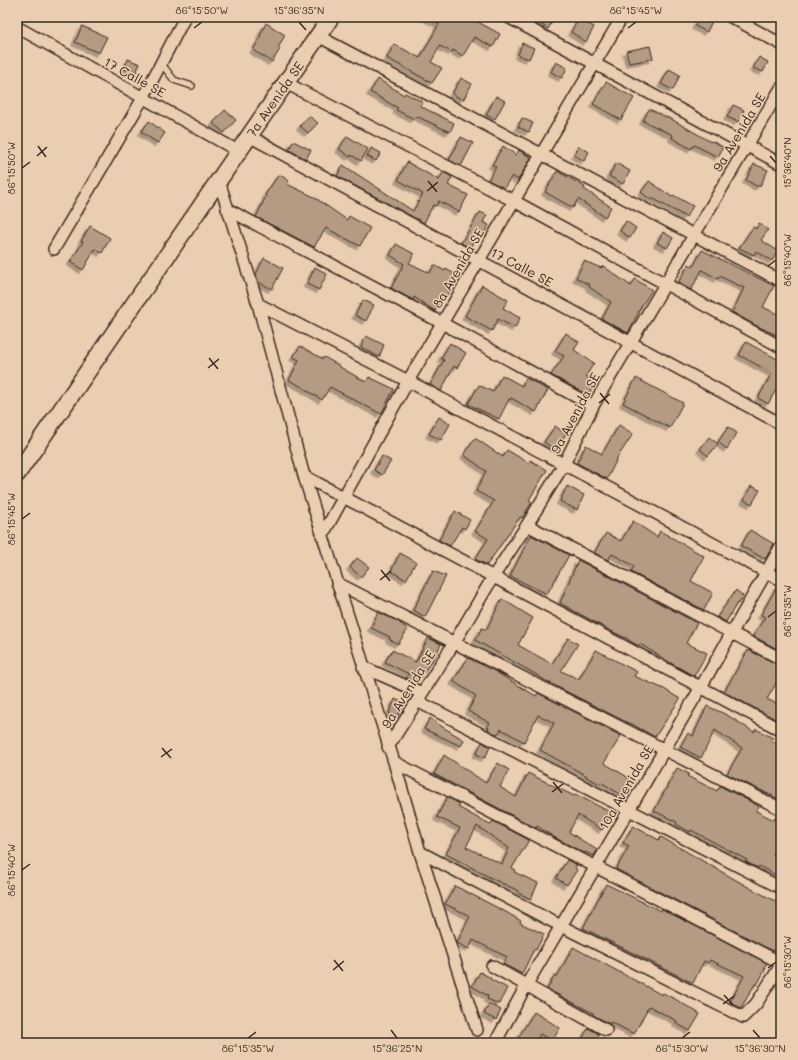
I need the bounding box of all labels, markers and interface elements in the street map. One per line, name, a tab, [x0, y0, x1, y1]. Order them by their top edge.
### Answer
text: 86°15'50"W	[176, 3, 229, 17]
text: 15°36'35"N	[274, 3, 324, 17]
text: 86°15'45"W	[610, 3, 662, 17]
street label: 17 Calle SE	[101, 53, 169, 101]
street label: 7a Avenida SE	[242, 58, 307, 140]
street label: 9a Avenida SE	[708, 89, 769, 174]
text: 15°36'40"N	[780, 137, 794, 189]
text: 86°15'50"W	[4, 141, 18, 194]
street label: 8a Avenida SE	[428, 225, 487, 311]
text: 86°15'40"W	[780, 233, 794, 286]
street label: 17 Calle SE	[488, 243, 556, 290]
street label: 9a Avenida SE	[546, 369, 603, 456]
text: 86°15'45"W	[4, 493, 18, 545]
text: 86°15'35"W	[780, 585, 794, 637]
street label: 9a Avenida SE	[377, 646, 438, 731]
street label: 10a Avenida SE	[594, 741, 657, 832]
text: 86°15'40"W	[4, 843, 18, 896]
text: 86°15'30"W	[780, 935, 794, 988]
text: 86°15'35"W	[222, 1041, 274, 1055]
text: 15°36'25"N	[372, 1041, 422, 1055]
text: 86°15'30"W	[656, 1041, 709, 1055]
text: 15°36'30"N	[734, 1041, 786, 1055]

